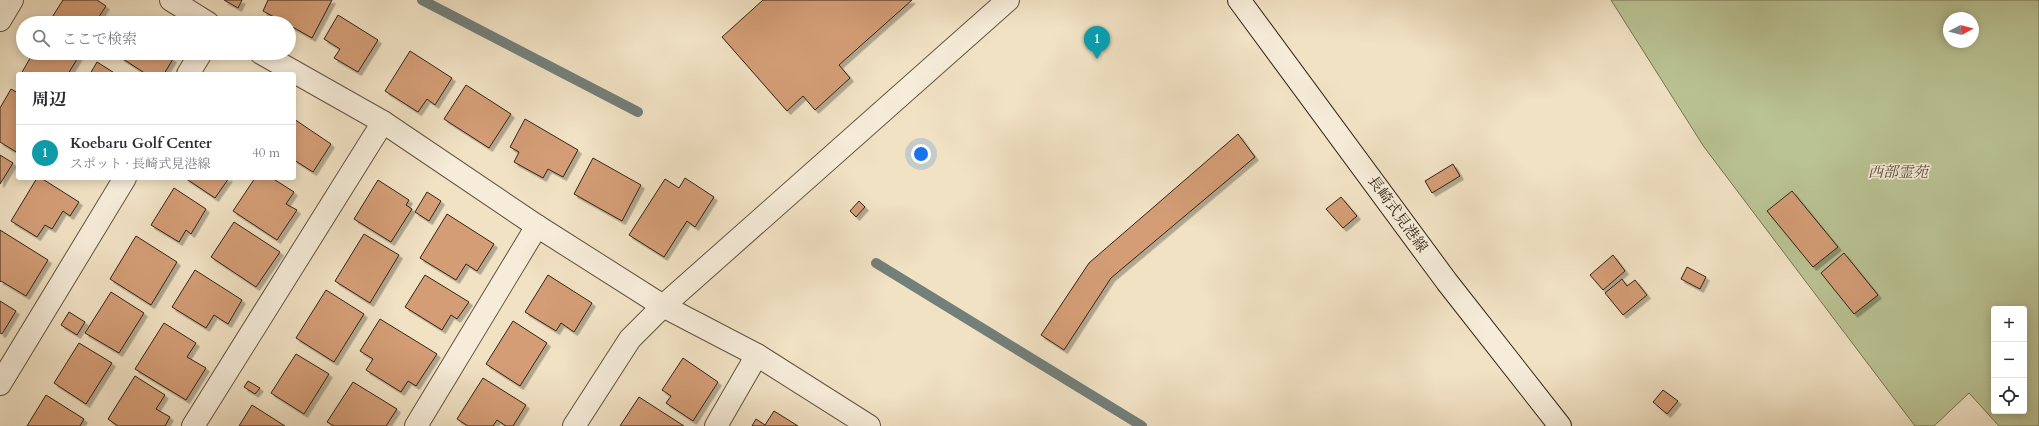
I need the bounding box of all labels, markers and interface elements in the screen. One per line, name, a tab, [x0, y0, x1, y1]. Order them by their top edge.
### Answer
north arrow	[1943, 12, 1979, 48]
search box	[16, 16, 296, 60]
pin: 1	[1084, 26, 1110, 59]
icon: search	[30, 27, 52, 49]
text: ここで検索	[62, 29, 137, 49]
text: 周辺	[32, 88, 66, 111]
text: Koebaru Golf Center	[70, 133, 212, 153]
text: 1	[42, 144, 48, 162]
text: 40 m	[252, 144, 280, 162]
your location	[911, 144, 931, 164]
text: スポット · 長崎式見港線	[70, 155, 210, 173]
park label: 西部霊苑	[1868, 162, 1930, 182]
street label: 長崎式見港線	[1363, 172, 1433, 256]
map controls	[1991, 306, 2027, 414]
button: +	[1991, 306, 2027, 342]
button: −	[1991, 342, 2027, 378]
button: locate	[1991, 378, 2027, 414]

